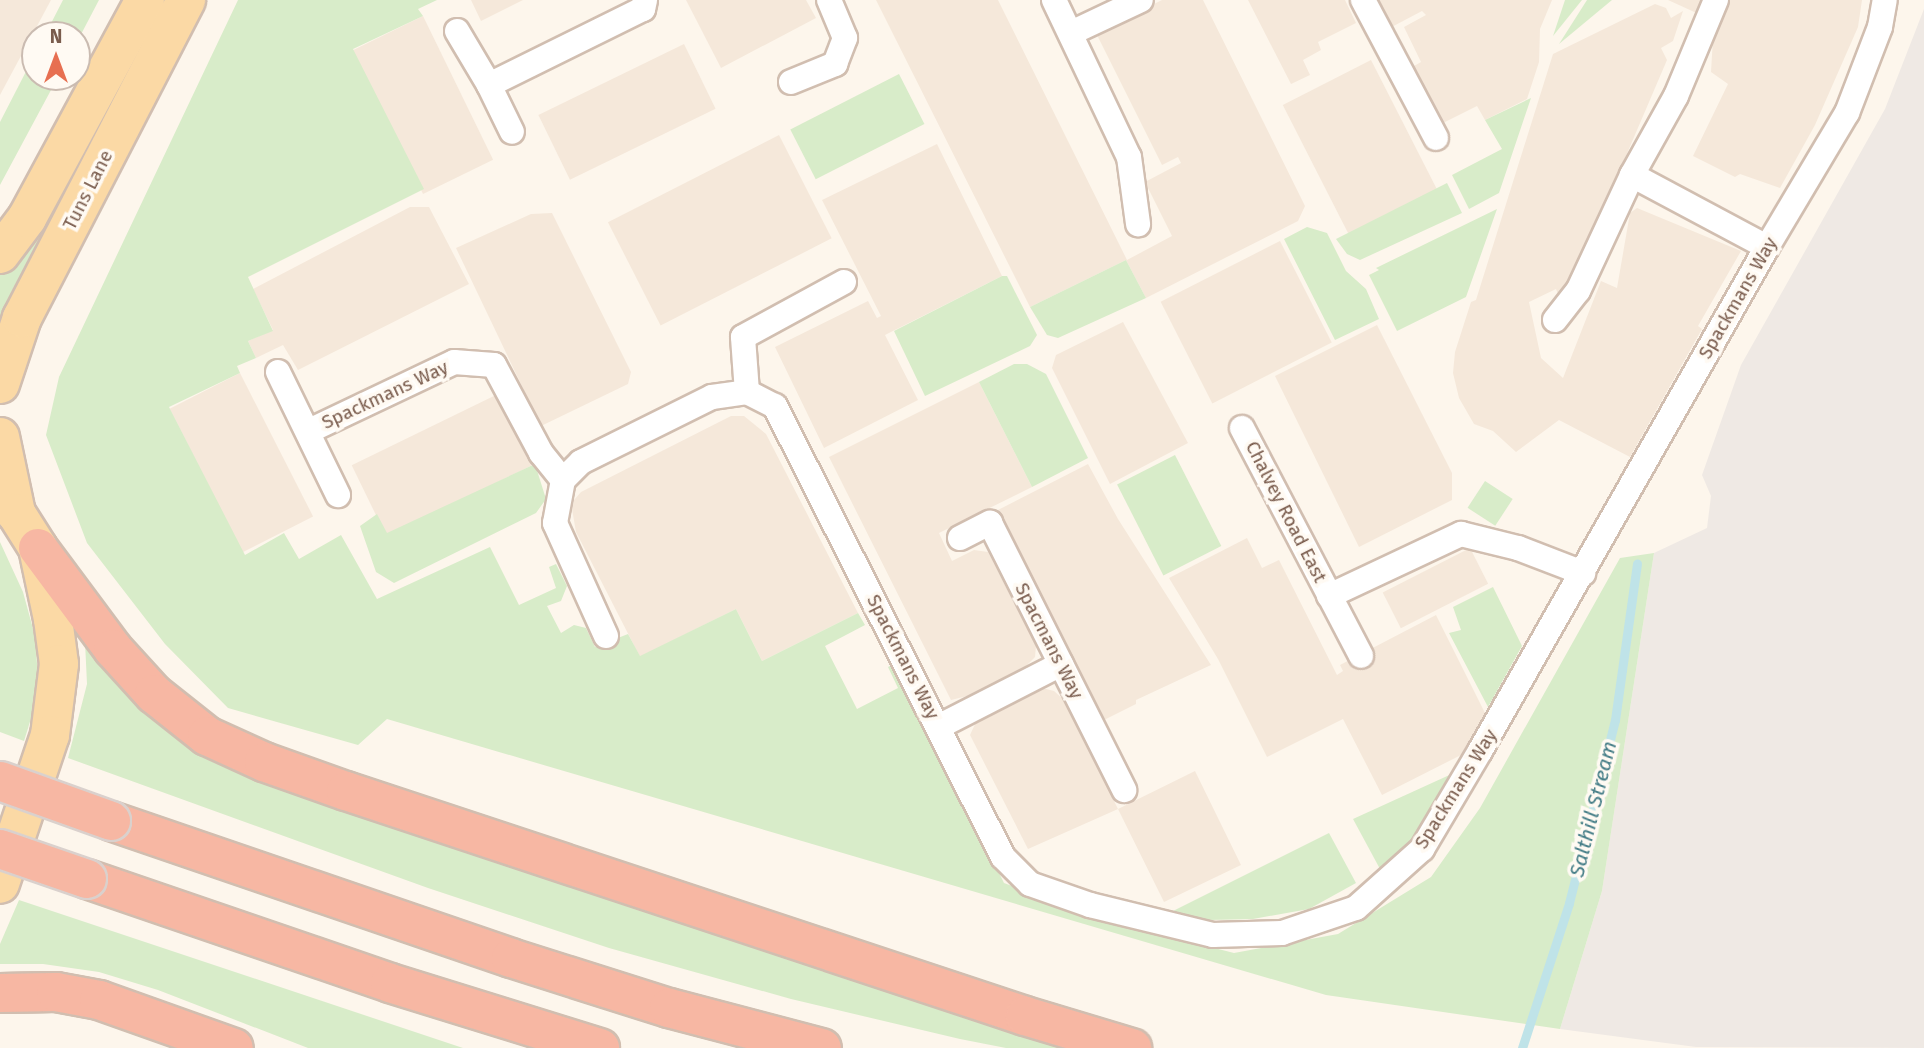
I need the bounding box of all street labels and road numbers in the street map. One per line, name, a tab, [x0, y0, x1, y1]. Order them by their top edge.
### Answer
street label: Tuns Lane	[58, 146, 118, 234]
street label: Spackmans Way	[1694, 233, 1782, 363]
street label: Spackmans Way	[318, 356, 452, 434]
street label: Chalvey Road East	[1240, 437, 1332, 587]
street label: Spacmans Way	[1010, 579, 1088, 703]
street label: Spackmans Way	[862, 591, 944, 723]
street label: Spackmans Way	[1410, 725, 1502, 853]

